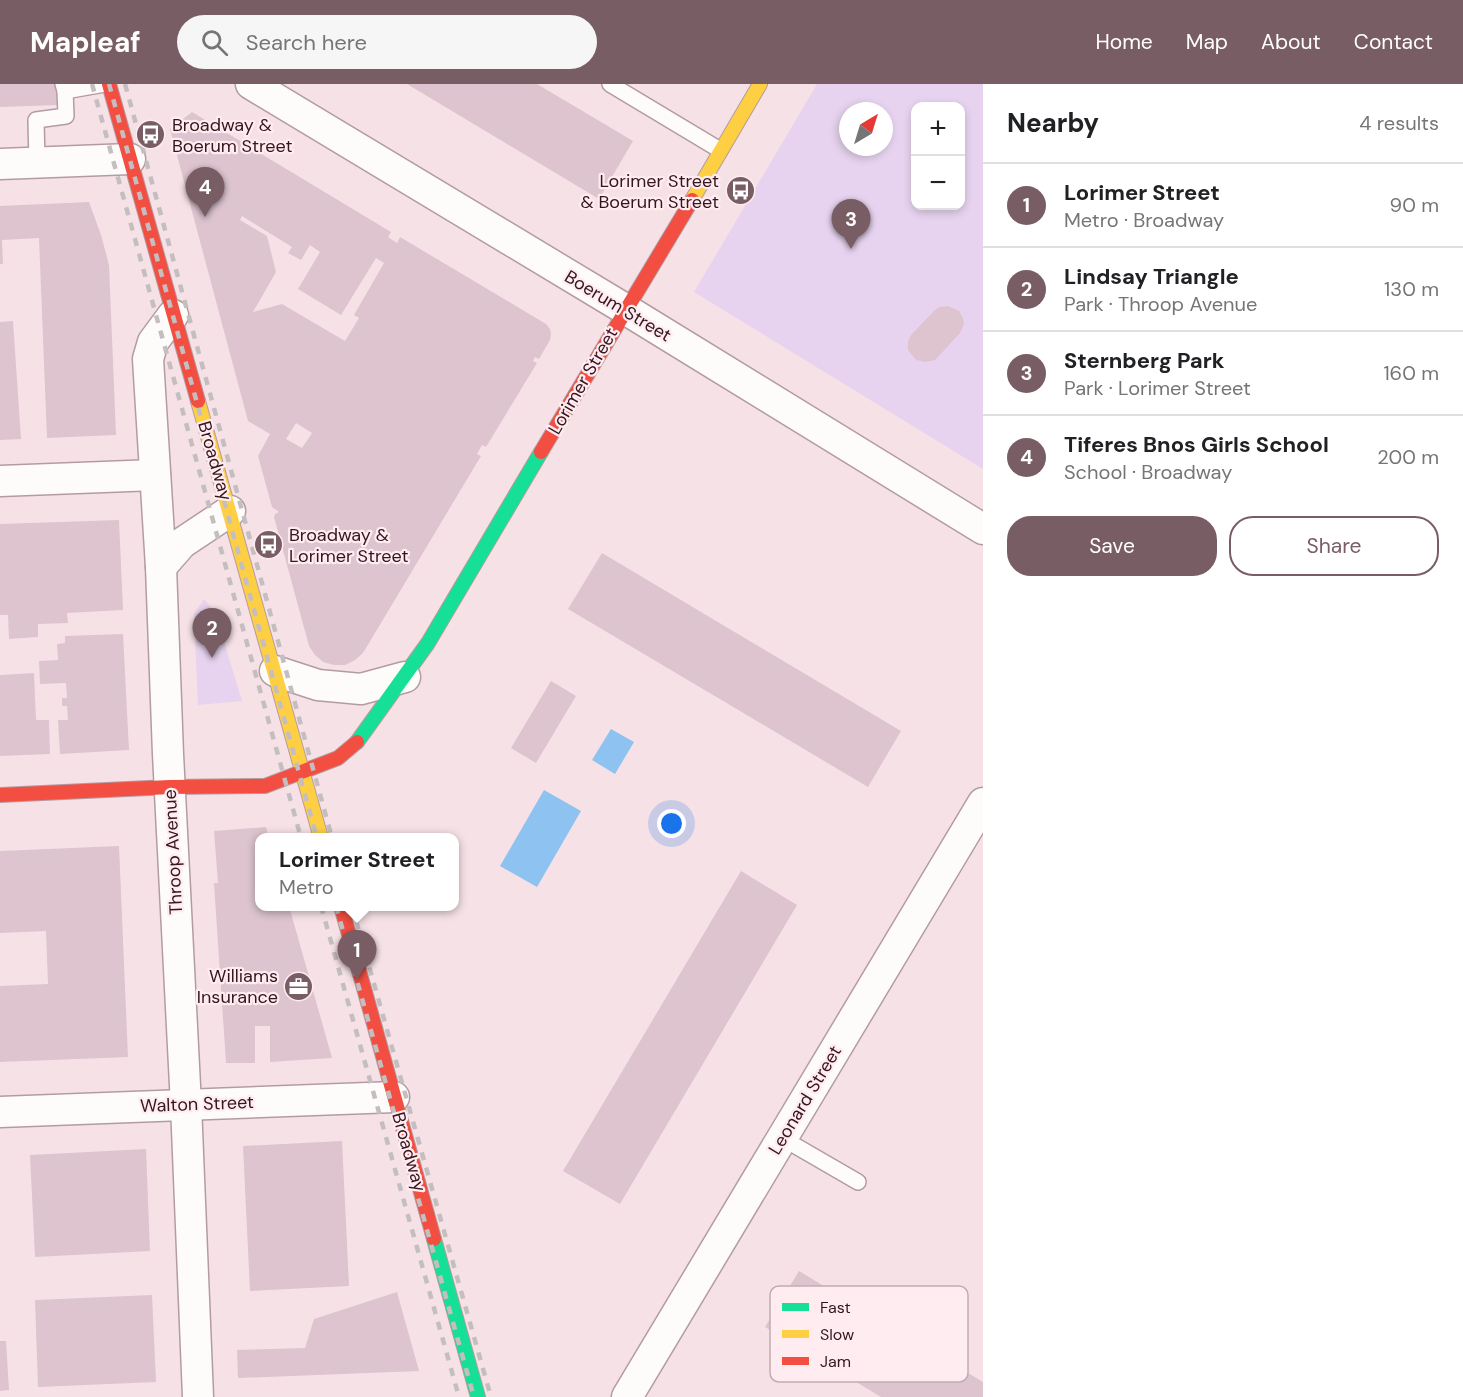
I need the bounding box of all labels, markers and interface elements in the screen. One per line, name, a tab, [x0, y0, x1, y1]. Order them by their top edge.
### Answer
search box	[177, 15, 597, 69]
text: Mapleaf	[30, 24, 141, 61]
icon: search	[198, 26, 231, 59]
text: Search here	[246, 28, 367, 57]
text: Home	[1095, 28, 1153, 56]
text: Map	[1186, 28, 1228, 56]
text: About	[1261, 28, 1321, 56]
text: Contact	[1354, 28, 1433, 56]
north arrow	[839, 102, 893, 156]
map controls	[911, 102, 965, 210]
button: +	[911, 102, 965, 156]
text: Nearby	[1007, 106, 1099, 140]
text: 4 results	[1359, 110, 1439, 136]
place label: Broadway & Boerum Street	[172, 113, 293, 158]
bus stop icon: Broadway & Boerum Street	[135, 119, 167, 151]
button: −	[911, 156, 965, 210]
pin: 4	[186, 168, 224, 217]
place label: Lorimer Street & Boerum Street	[580, 169, 719, 214]
bus stop icon: Lorimer Street & Boerum Street	[724, 175, 756, 207]
text: Lorimer Street	[1064, 178, 1220, 207]
text: 1	[1023, 192, 1030, 218]
text: 90 m	[1390, 192, 1439, 218]
pin: 3	[832, 200, 870, 249]
text: Metro · Broadway	[1064, 207, 1224, 233]
text: Lindsay Triangle	[1064, 262, 1239, 291]
street label: Boerum Street	[560, 265, 676, 347]
text: 2	[1021, 276, 1032, 302]
text: 130 m	[1384, 276, 1439, 302]
text: Park · Throop Avenue	[1064, 291, 1257, 317]
street label: Lorimer Street	[543, 323, 623, 439]
text: Sternberg Park	[1064, 346, 1224, 375]
text: 3	[1020, 360, 1033, 386]
text: 160 m	[1383, 360, 1439, 386]
text: Park · Lorimer Street	[1064, 375, 1251, 401]
street label: Broadway	[192, 418, 238, 504]
text: Tiferes Bnos Girls School	[1064, 430, 1329, 459]
text: 4	[1020, 444, 1033, 470]
text: 200 m	[1377, 444, 1439, 470]
text: School · Broadway	[1064, 459, 1232, 485]
button: Save	[1007, 516, 1217, 576]
button: Share	[1229, 516, 1439, 576]
place label: Broadway & Lorimer Street	[289, 523, 408, 568]
bus stop icon: Broadway & Lorimer Street	[252, 529, 284, 561]
pin: 2	[192, 608, 232, 658]
street label: Throop Avenue	[158, 789, 188, 915]
your location	[657, 809, 686, 838]
popup	[255, 833, 459, 911]
text: Lorimer Street	[279, 845, 435, 874]
text: Metro	[279, 874, 334, 900]
pin: 1	[338, 930, 376, 980]
place label: Williams Insurance	[197, 964, 278, 1009]
office icon: Williams Insurance	[283, 970, 315, 1002]
street label: Leonard Street	[763, 1041, 847, 1159]
street label: Walton Street	[140, 1090, 254, 1118]
street label: Broadway	[386, 1109, 432, 1195]
legend	[770, 1286, 968, 1382]
text: Fast	[820, 1297, 851, 1318]
text: Slow	[820, 1324, 854, 1345]
text: Jam	[820, 1351, 851, 1372]

